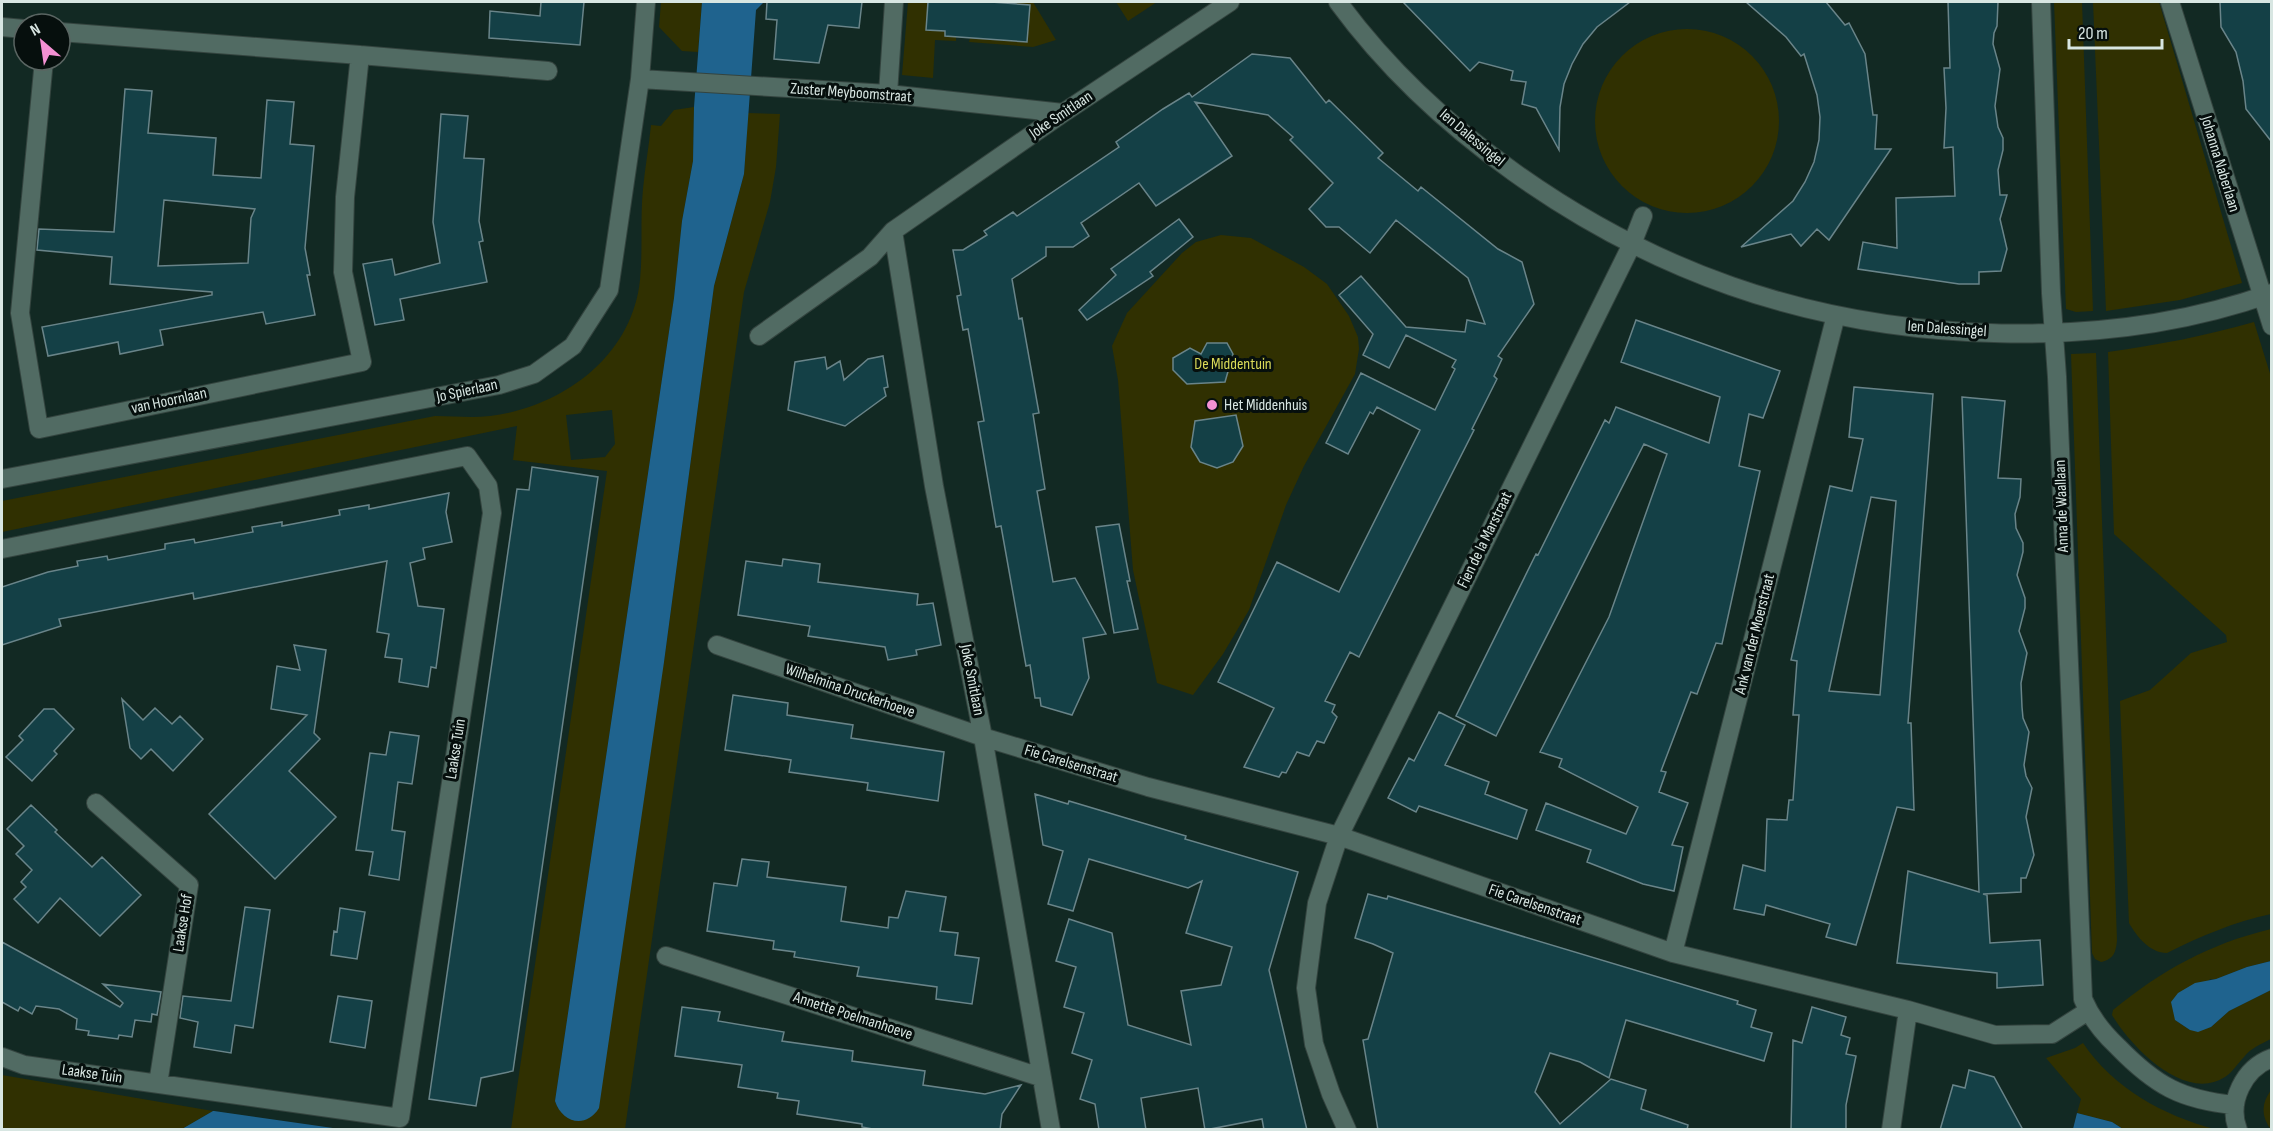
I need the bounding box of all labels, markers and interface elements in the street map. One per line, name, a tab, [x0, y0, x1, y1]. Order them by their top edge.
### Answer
north arrow	[12, 12, 72, 72]
scale bar	[2069, 12, 2162, 50]
text: N	[27, 20, 44, 41]
text: 20 m	[2078, 23, 2108, 44]
street label: Zuster Meyboomstraat	[790, 79, 912, 107]
street label: Joke Smitlaan	[1025, 87, 1096, 144]
street label: Ien Dalessingel	[1436, 105, 1508, 171]
street label: Johanna Naberlaan	[2196, 113, 2244, 214]
street label: Ien Dalessingel	[1907, 317, 1987, 341]
park label: De Middentuin	[1194, 355, 1272, 374]
street label: Jo Spierlaan	[434, 375, 499, 407]
street label: van Hoornlaan	[130, 384, 208, 418]
place label: Het Middenhuis	[1224, 396, 1308, 415]
marker: Het Middenhuis	[1205, 398, 1219, 412]
street label: Anna de Waallaan	[2051, 459, 2073, 554]
street label: Fien de la Marstraat	[1454, 489, 1517, 591]
street label: Ank van der Moerstraat	[1731, 572, 1779, 697]
street label: Joke Smitlaan	[956, 642, 988, 717]
street label: Wilhelmina Druckerhoeve	[783, 660, 917, 722]
street label: Laakse Tuin	[442, 718, 470, 780]
street label: Fie Carelsenstraat	[1022, 741, 1120, 787]
street label: Fie Carelsenstraat	[1486, 880, 1584, 930]
street label: Laakse Hof	[169, 892, 197, 953]
street label: Annette Poelmanhoeve	[790, 987, 915, 1044]
street label: Laakse Tuin	[61, 1060, 123, 1088]

